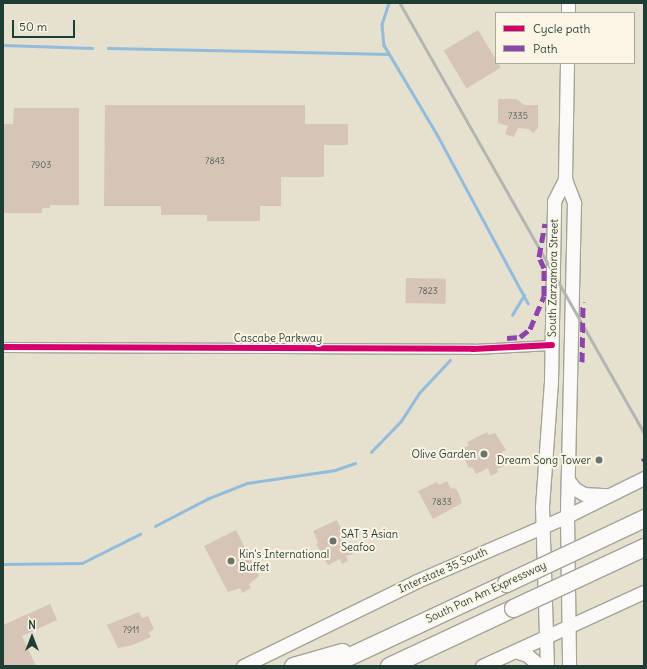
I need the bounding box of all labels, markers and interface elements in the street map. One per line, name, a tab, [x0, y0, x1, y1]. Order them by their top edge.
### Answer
scale bar	[14, 12, 77, 38]
legend	[495, 12, 635, 64]
text: 50 m	[19, 19, 47, 34]
text: Cycle path	[533, 21, 590, 36]
text: Path	[533, 41, 558, 56]
house number: 7335	[508, 111, 528, 121]
house number: 7843	[205, 156, 225, 166]
house number: 7903	[31, 160, 51, 170]
street label: South Zarzamora Street	[545, 219, 561, 337]
house number: 7823	[418, 286, 438, 296]
street label: Cascabe Parkway	[234, 331, 322, 345]
place label: Olive Garden	[411, 447, 476, 461]
marker: Olive Garden	[479, 449, 489, 459]
place label: Dream Song Tower	[497, 453, 591, 467]
marker: Dream Song Tower	[594, 455, 604, 465]
house number: 7833	[432, 497, 452, 507]
place label: SAT 3 Asian Seafoo	[341, 528, 398, 554]
marker: SAT 3 Asian Seafoo	[328, 536, 338, 546]
street label: Interstate 35 South	[396, 544, 490, 596]
place label: Kin's International Buffet	[239, 548, 329, 574]
marker: Kin's International Buffet	[226, 556, 236, 566]
street label: South Pan Am Expressway	[424, 558, 548, 626]
north arrow	[12, 617, 52, 657]
text: N	[28, 618, 36, 632]
house number: 7911	[123, 625, 139, 635]

